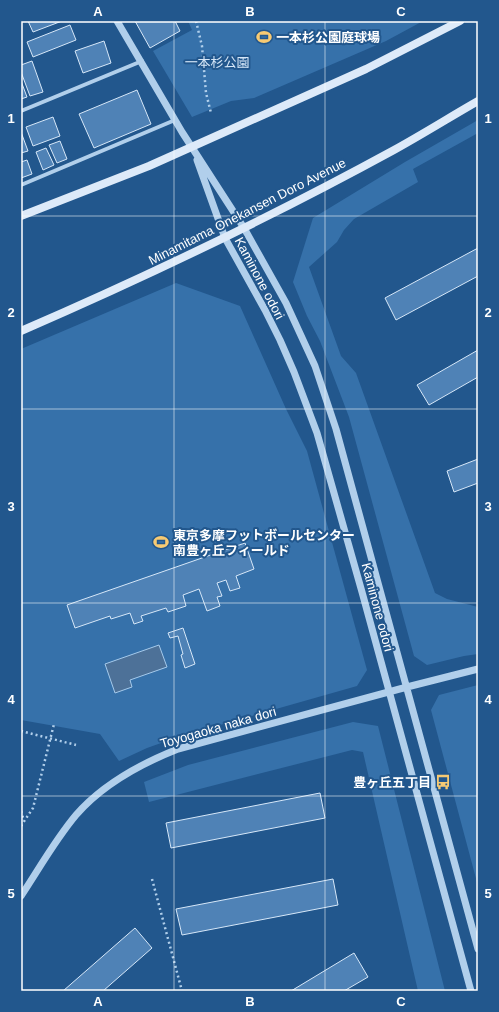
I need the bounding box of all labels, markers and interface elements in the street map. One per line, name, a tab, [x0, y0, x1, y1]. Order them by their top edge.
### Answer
text: A	[93, 4, 103, 19]
text: B	[245, 4, 255, 19]
text: C	[396, 4, 406, 19]
sports icon: 一本杉公園庭球場	[255, 28, 273, 46]
place label: 一本杉公園庭球場	[276, 30, 380, 45]
park label: 一本杉公園	[184, 55, 250, 70]
text: 1	[7, 111, 15, 126]
text: 1	[484, 111, 492, 126]
street label: Minamitama Onekansen Doro Avenue	[146, 155, 348, 268]
street label: Kaminone odori	[232, 235, 288, 322]
text: 2	[7, 305, 15, 320]
text: 2	[484, 305, 492, 320]
text: 3	[7, 499, 15, 514]
text: 3	[484, 499, 492, 514]
place label: 東京多摩フットボールセンター 南豊ヶ丘フィールド	[173, 528, 355, 558]
sports icon: 東京多摩フットボールセンター 南豊ヶ丘フィールド	[152, 533, 170, 551]
street label: Kaminone odori	[358, 561, 397, 653]
text: 4	[7, 692, 15, 707]
text: 4	[484, 692, 492, 707]
street label: Toyogaoka naka dori	[158, 704, 278, 751]
bus stop icon: 豊ヶ丘五丁目	[434, 773, 452, 791]
place label: 豊ヶ丘五丁目	[353, 775, 431, 790]
text: 5	[7, 886, 15, 901]
text: 5	[484, 886, 492, 901]
text: A	[93, 994, 103, 1009]
text: B	[245, 994, 255, 1009]
text: C	[396, 994, 406, 1009]

